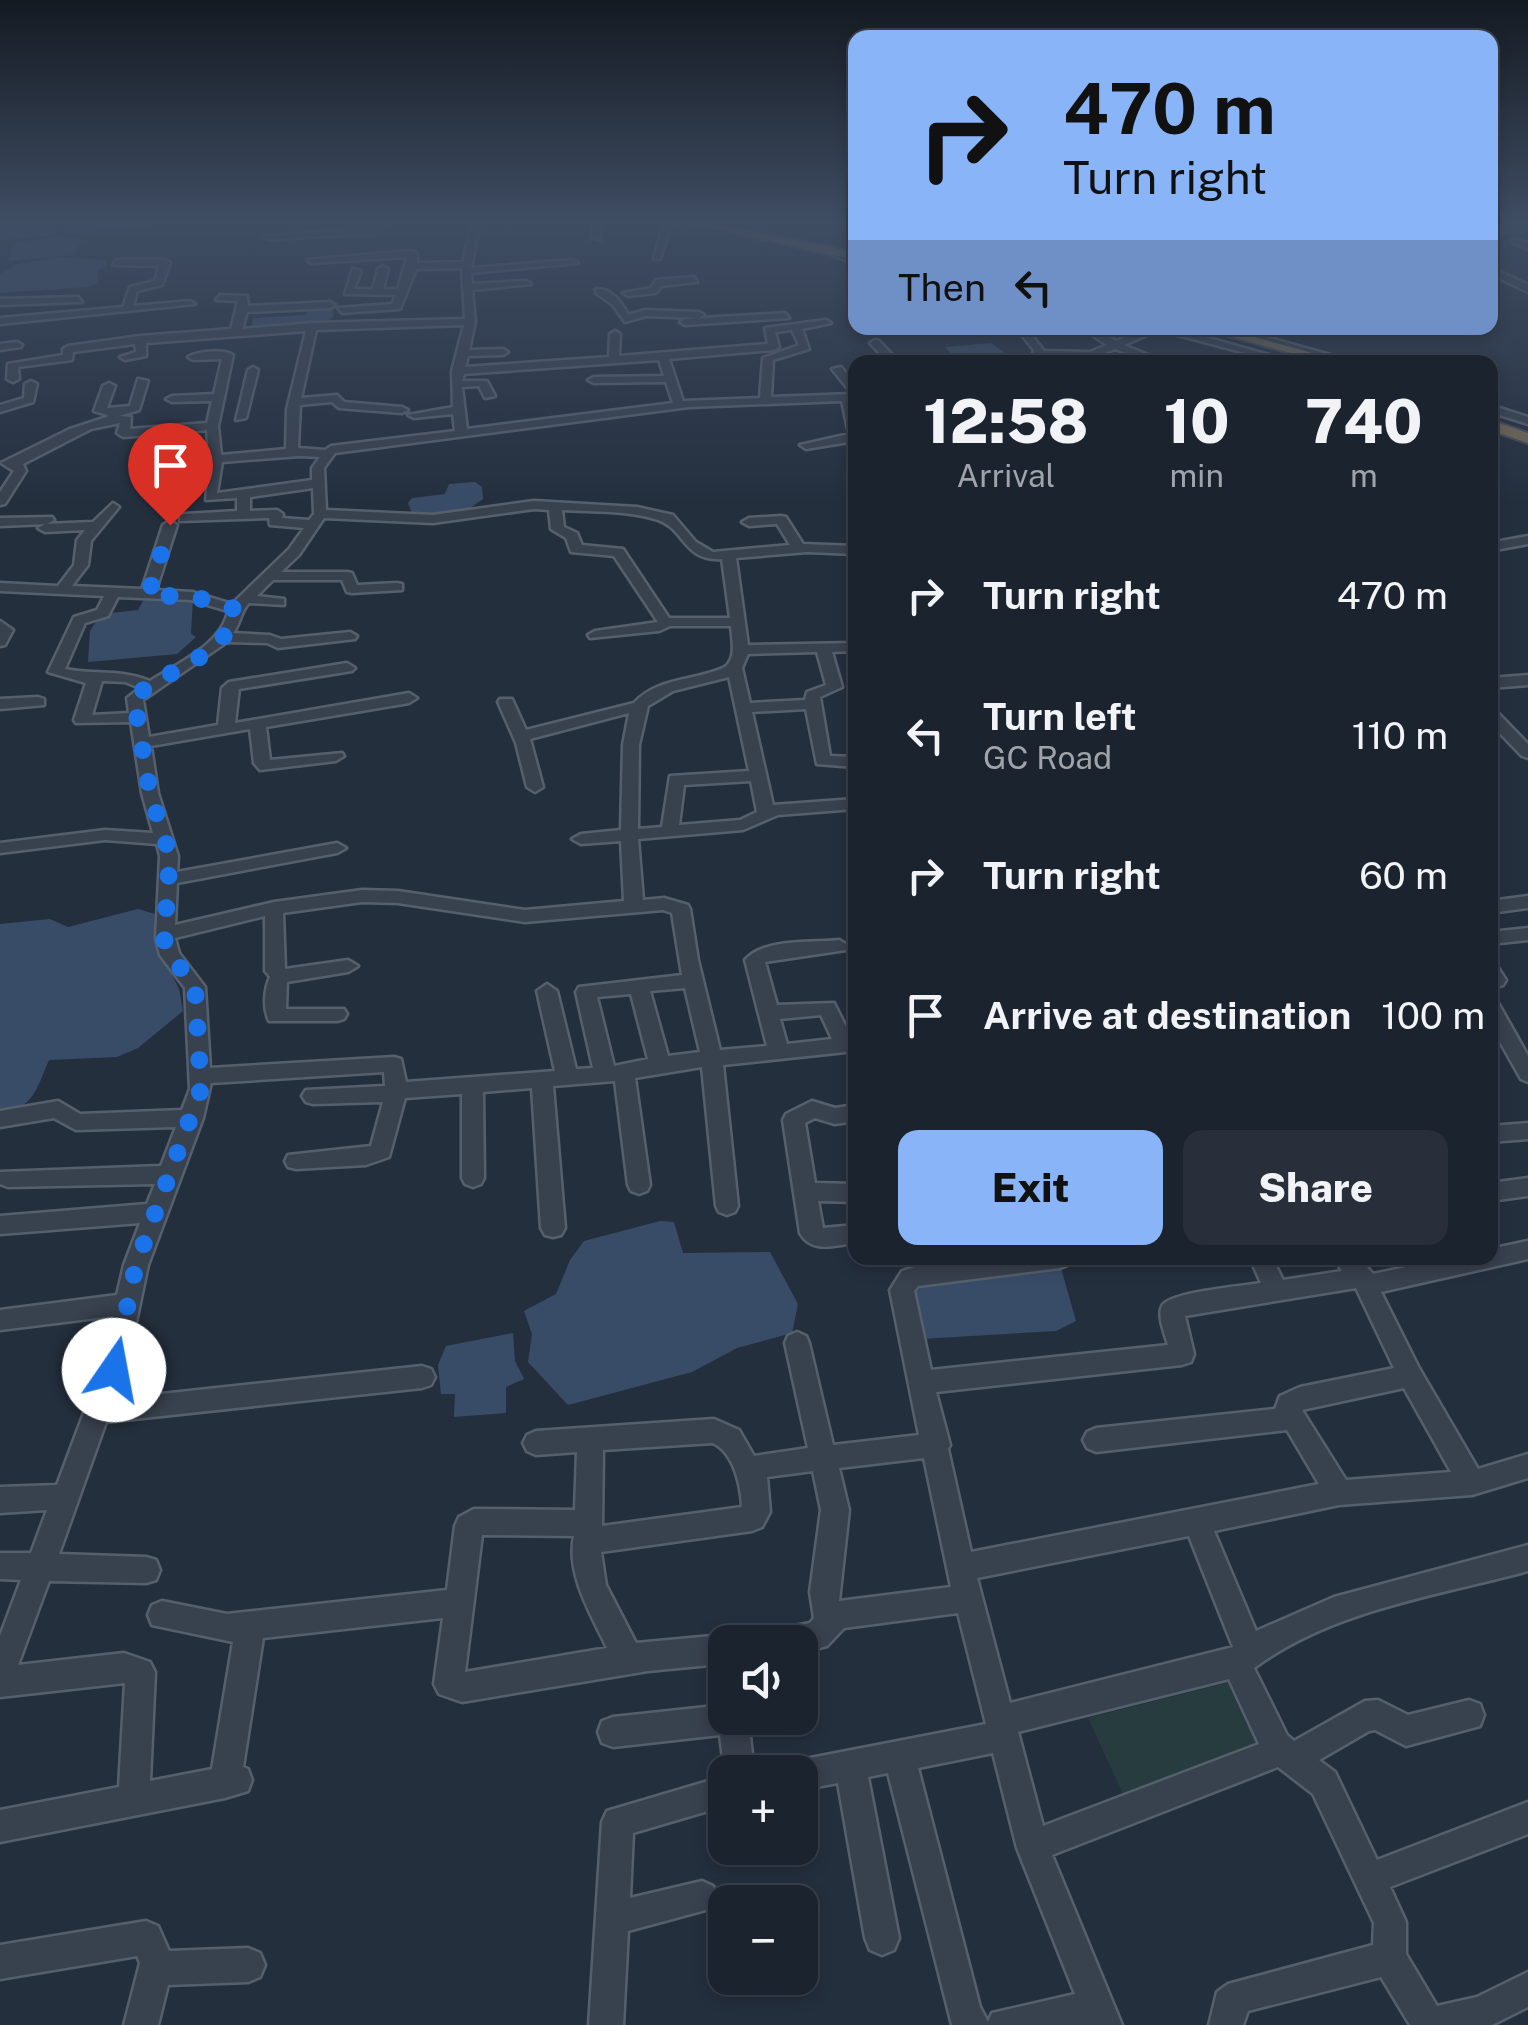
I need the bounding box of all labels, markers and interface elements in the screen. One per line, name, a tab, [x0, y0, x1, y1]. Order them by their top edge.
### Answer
text: 470 m	[1063, 67, 1276, 150]
icon: right	[898, 70, 1028, 200]
text: Turn right	[1063, 151, 1267, 204]
icon: left	[1006, 260, 1061, 315]
text: Then	[898, 265, 986, 310]
text: 12:58	[923, 386, 1088, 457]
text: 10	[1164, 386, 1230, 457]
text: 740	[1305, 386, 1423, 457]
pin	[128, 423, 213, 526]
icon: arrive	[143, 438, 198, 493]
text: Arrival	[956, 457, 1055, 494]
text: min	[1170, 457, 1224, 494]
text: m	[1350, 457, 1378, 494]
icon: right	[898, 568, 953, 623]
text: Turn right	[983, 573, 1161, 618]
text: 470 m	[1337, 573, 1448, 618]
text: Turn left	[983, 694, 1137, 739]
icon: left	[898, 708, 953, 763]
text: 110 m	[1352, 713, 1448, 758]
text: GC Road	[983, 739, 1112, 776]
icon: right	[898, 848, 953, 903]
text: Turn right	[983, 853, 1161, 898]
text: 60 m	[1359, 853, 1448, 898]
icon: arrive	[898, 988, 953, 1043]
text: Arrive at destination	[983, 993, 1351, 1038]
text: 100 m	[1381, 993, 1485, 1038]
button: Exit	[898, 1130, 1163, 1245]
button: Share	[1183, 1130, 1448, 1245]
position arrow	[62, 1318, 166, 1422]
map controls	[708, 1625, 818, 1995]
button: sound	[708, 1625, 818, 1735]
button: +	[708, 1755, 818, 1865]
button: −	[708, 1885, 818, 1995]

